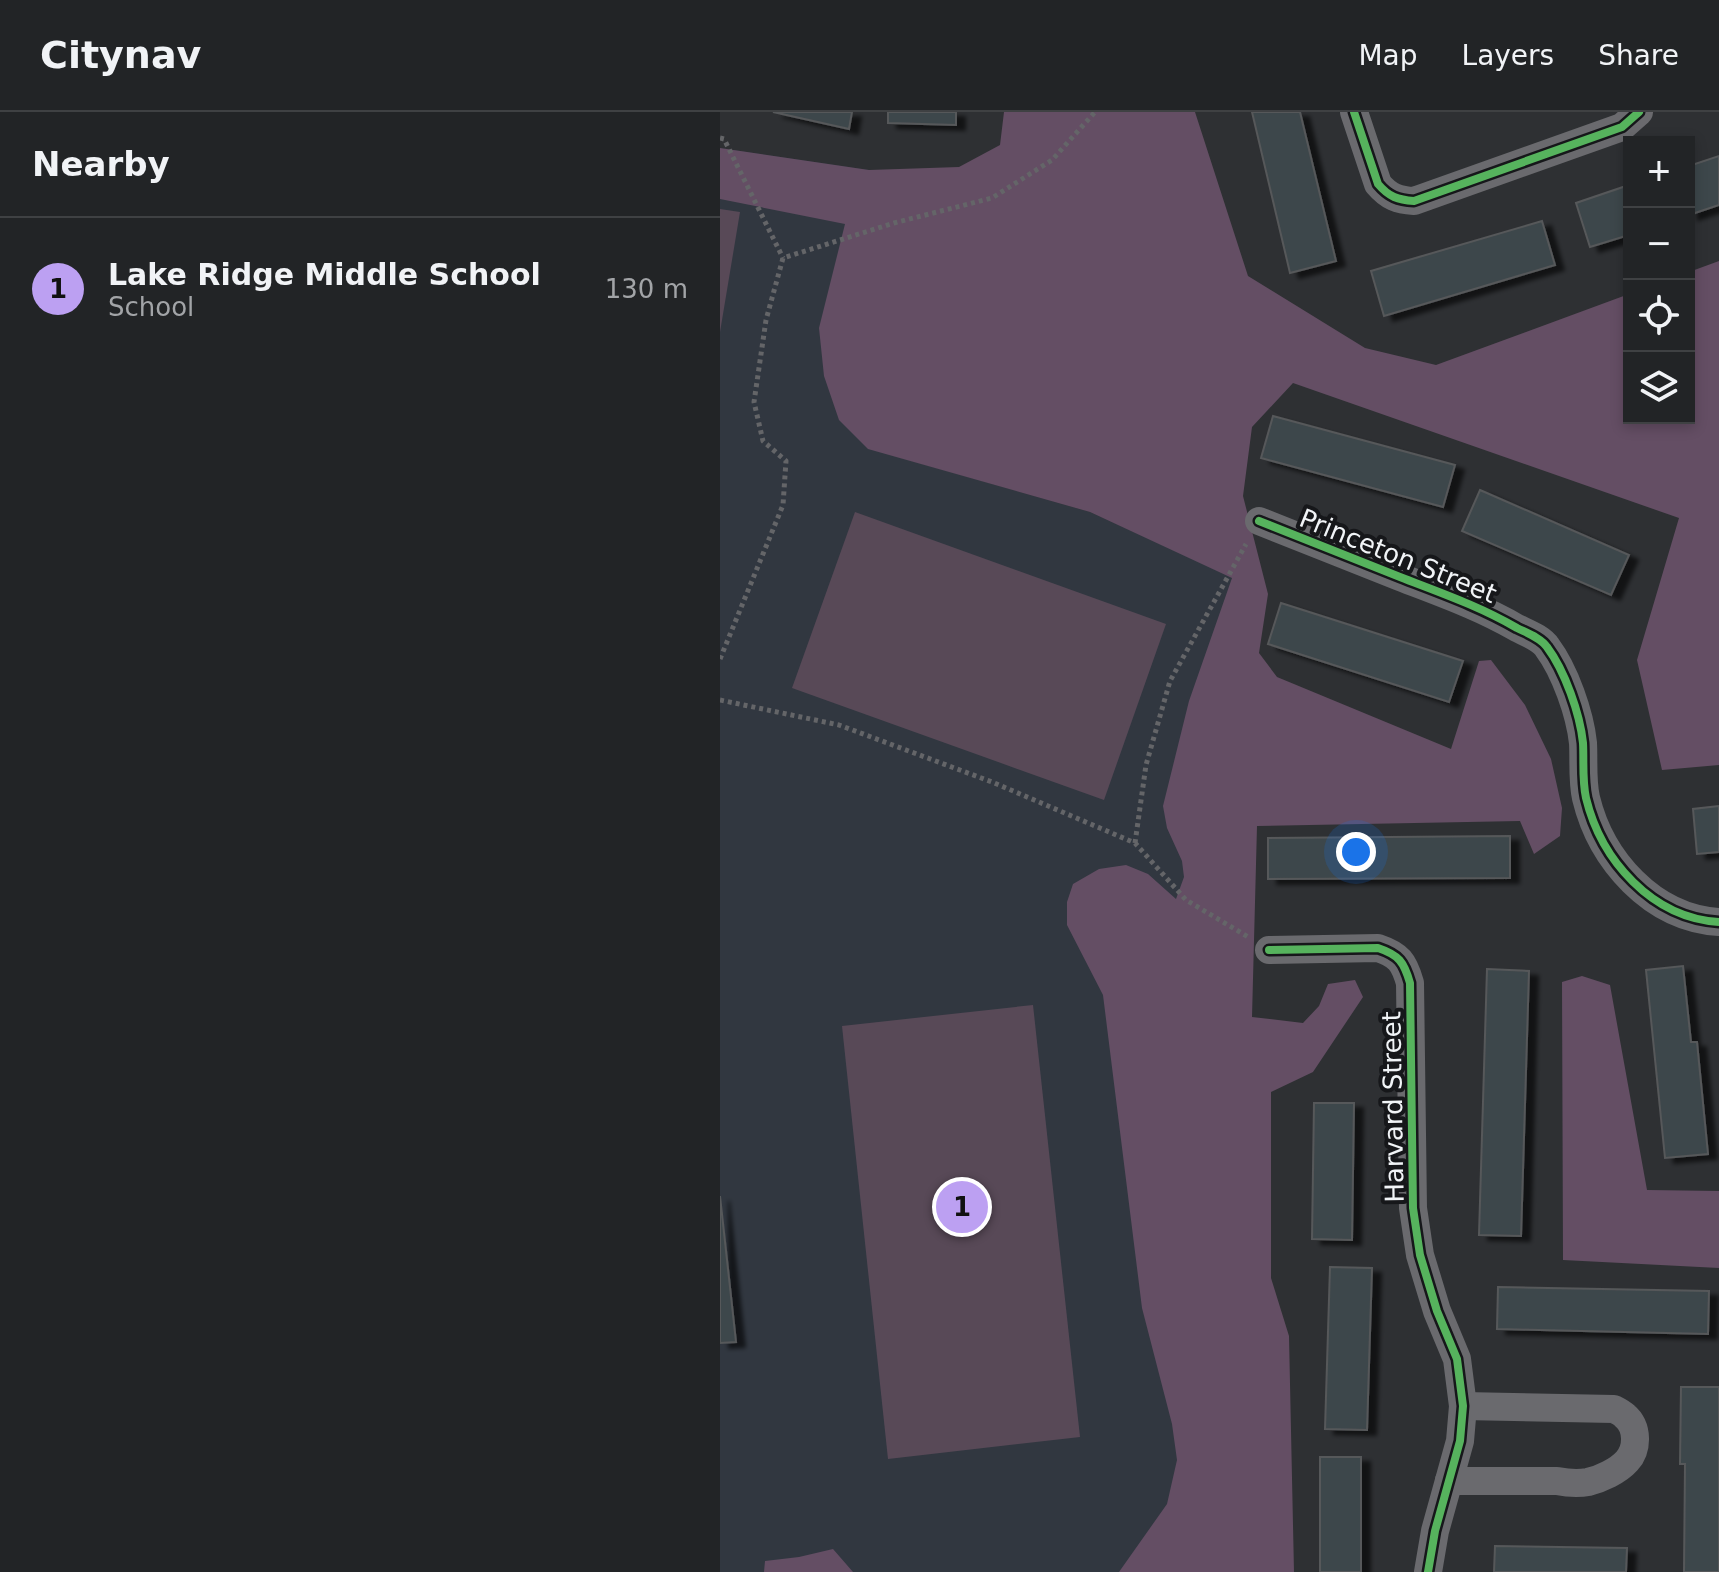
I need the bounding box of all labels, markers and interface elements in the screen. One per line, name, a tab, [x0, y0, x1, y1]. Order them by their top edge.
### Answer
text: Citynav	[40, 33, 201, 77]
text: Map	[1358, 39, 1418, 72]
text: Layers	[1462, 39, 1554, 72]
text: Share	[1598, 39, 1679, 72]
map controls	[1623, 136, 1695, 424]
button: +	[1623, 136, 1695, 208]
text: Nearby	[32, 144, 170, 184]
button: −	[1623, 208, 1695, 280]
text: Lake Ridge Middle School	[108, 257, 541, 292]
text: 1	[49, 274, 67, 304]
text: 130 m	[605, 274, 688, 304]
button: locate	[1623, 280, 1695, 352]
text: School	[108, 292, 194, 322]
button: layers	[1623, 352, 1695, 424]
street label: Princeton Street	[1295, 503, 1501, 609]
your location	[1336, 832, 1376, 872]
street label: Harvard Street	[1376, 1011, 1410, 1203]
pin: 1	[936, 1177, 988, 1237]

